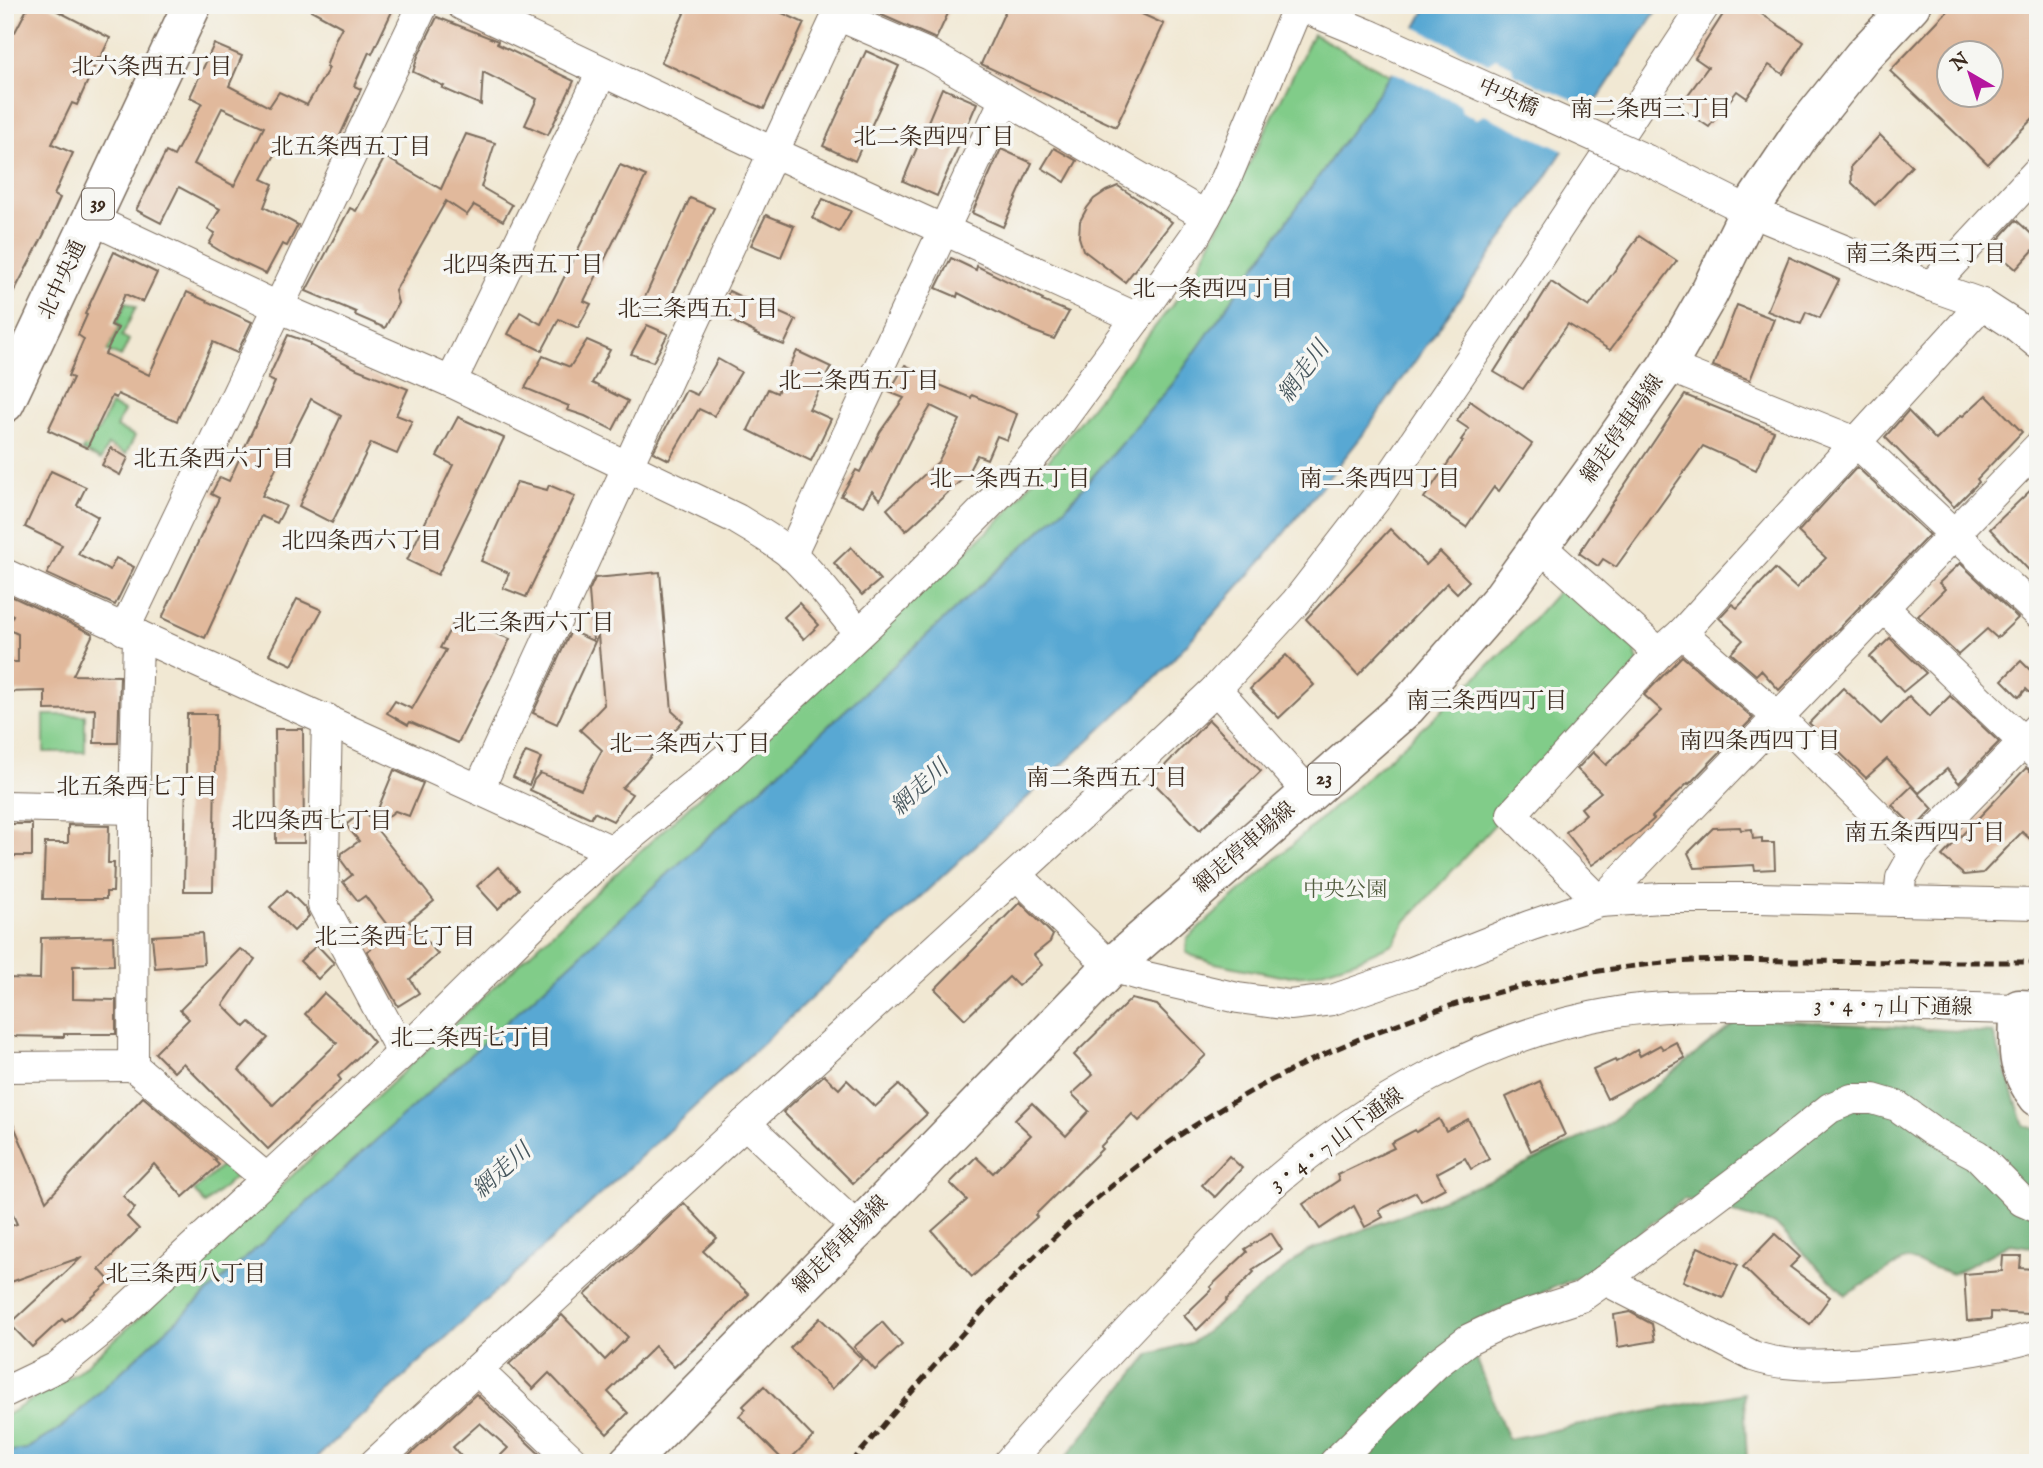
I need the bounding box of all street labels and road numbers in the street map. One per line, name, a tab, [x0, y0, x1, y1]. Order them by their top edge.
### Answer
street label: 中央橋	[1474, 73, 1542, 123]
road number: 39	[82, 188, 114, 220]
street label: 北中央通	[33, 236, 93, 324]
street label: 網走停車場線	[1576, 370, 1670, 488]
road number: 23	[1308, 764, 1340, 794]
street label: 網走停車場線	[1189, 796, 1301, 900]
street label: 3・4・7 山下通線	[1814, 992, 1972, 1022]
street label: 3・4・7 山下通線	[1265, 1082, 1409, 1198]
street label: 網走停車場線	[788, 1190, 894, 1300]

